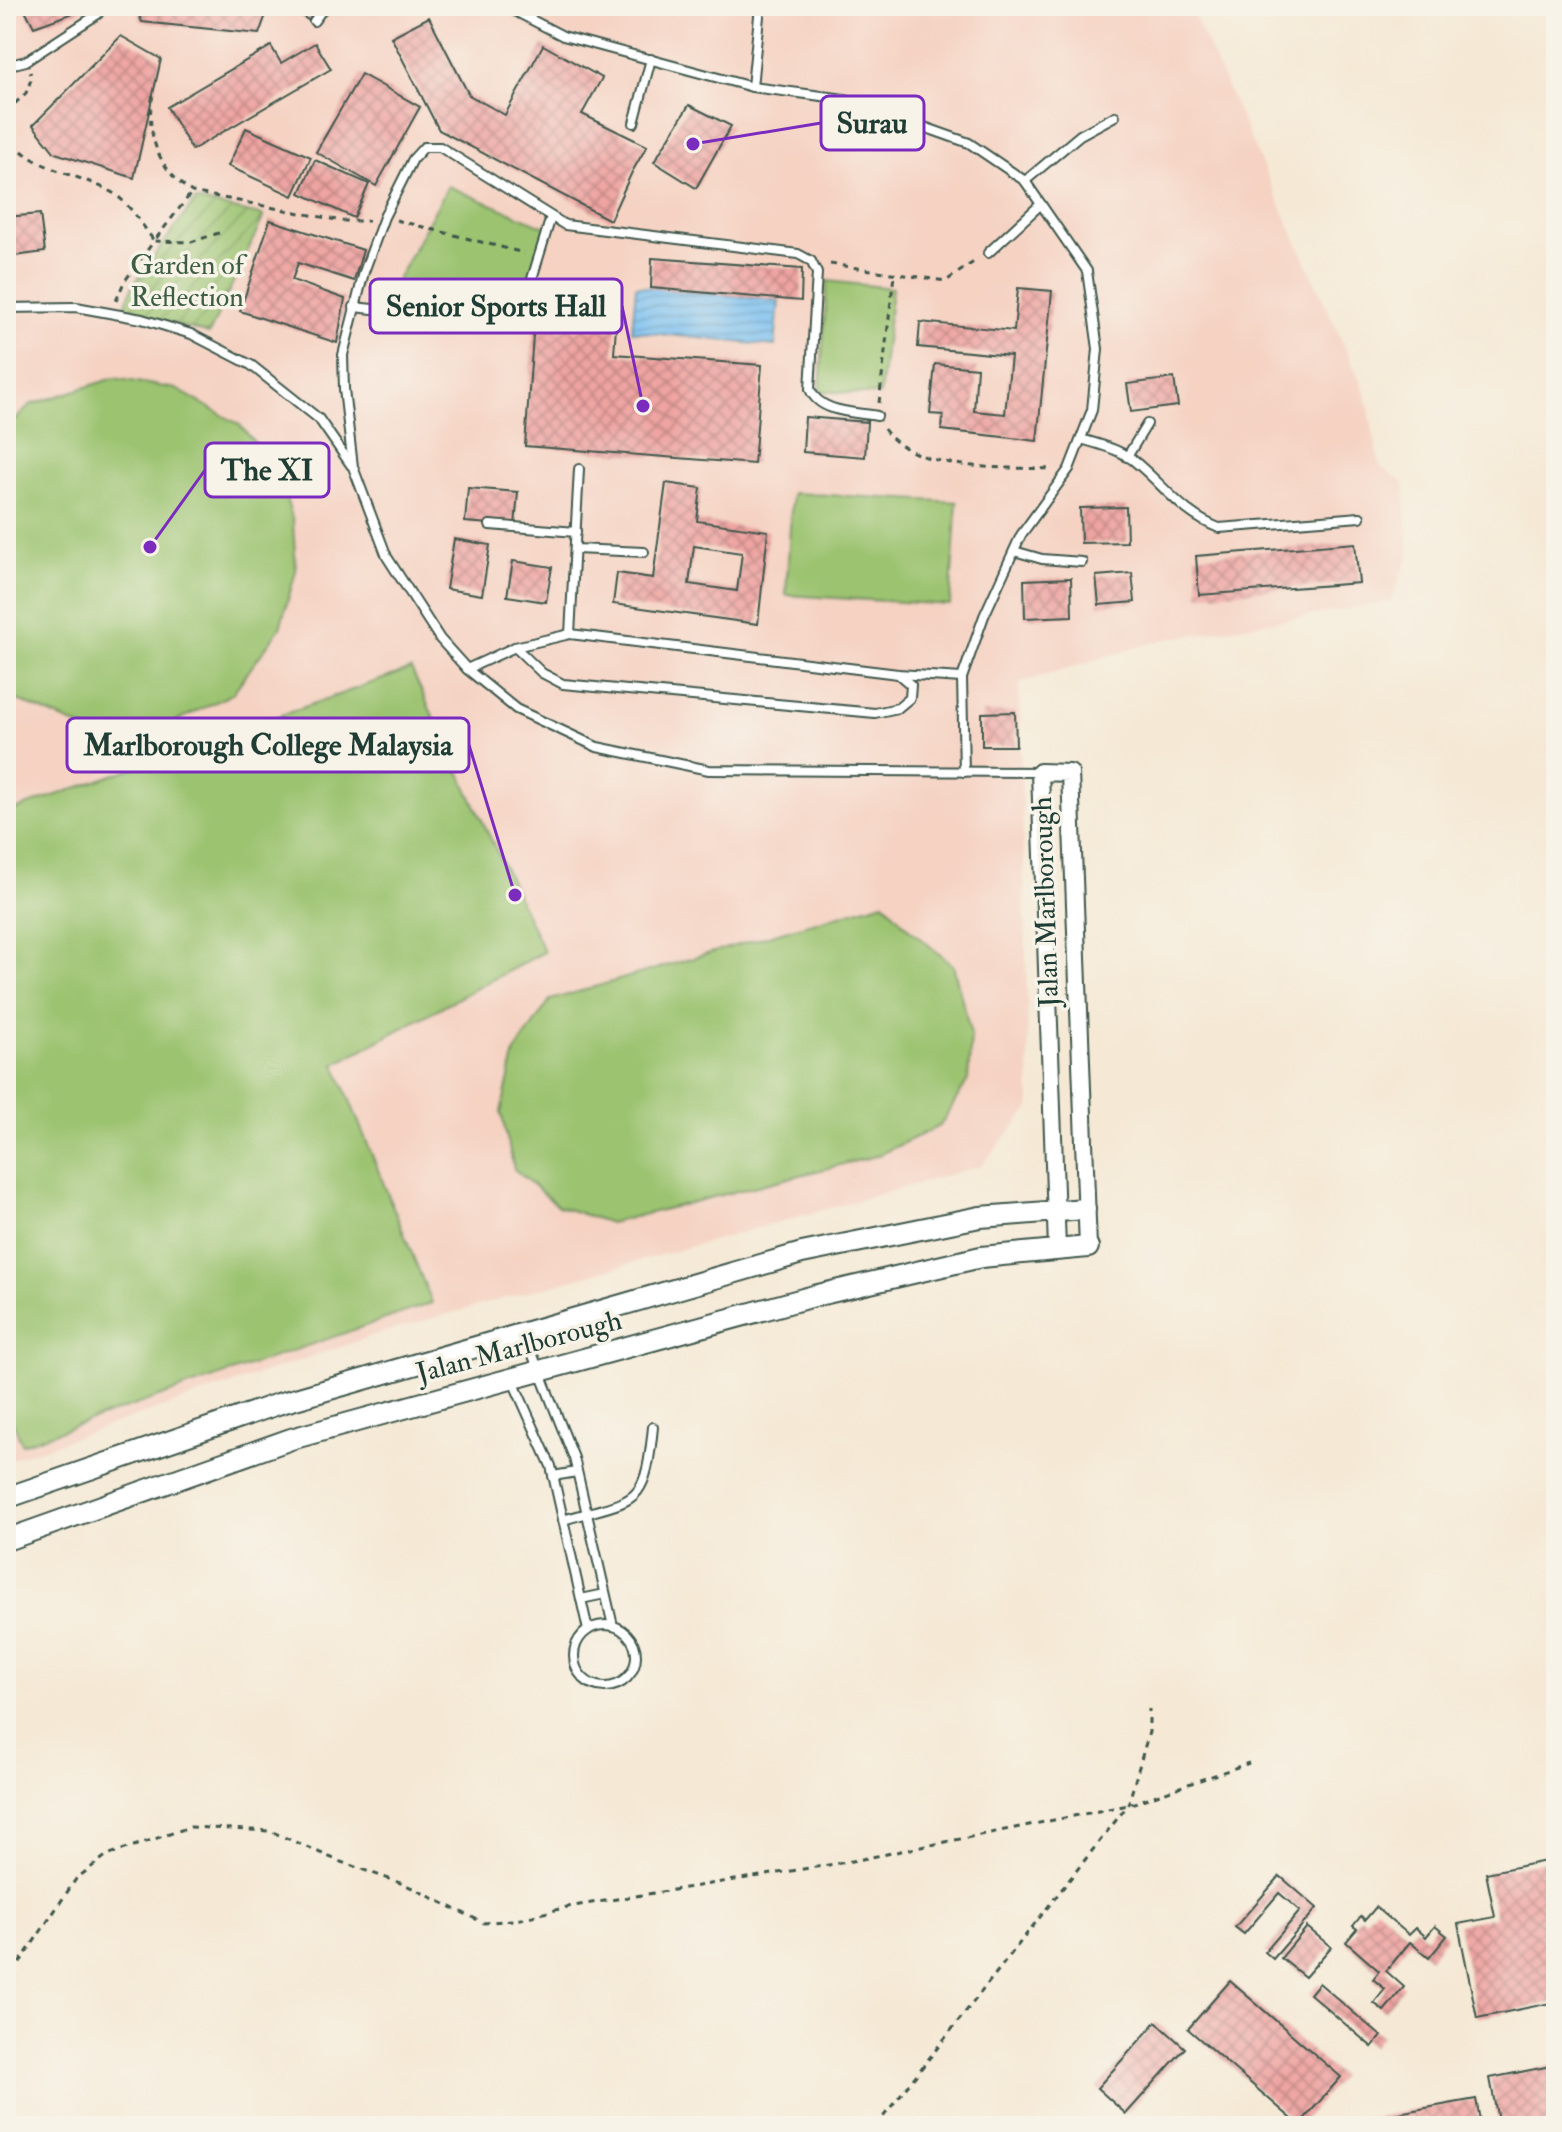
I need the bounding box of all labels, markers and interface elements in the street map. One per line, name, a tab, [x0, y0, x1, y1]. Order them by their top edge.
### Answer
callout: Surau	[821, 96, 924, 150]
text: Surau	[836, 105, 908, 142]
park label: Garden of Reflection	[130, 248, 248, 315]
callout: Senior Sports Hall	[370, 279, 622, 333]
text: Senior Sports Hall	[386, 288, 607, 325]
callout: The XI	[205, 443, 329, 497]
text: The XI	[220, 452, 313, 489]
callout: Marlborough College Malaysia	[67, 718, 469, 772]
text: Marlborough College Malaysia	[82, 727, 454, 764]
street label: Jalan Marlborough	[1025, 796, 1067, 1009]
street label: Jalan Marlborough	[412, 1303, 626, 1391]

